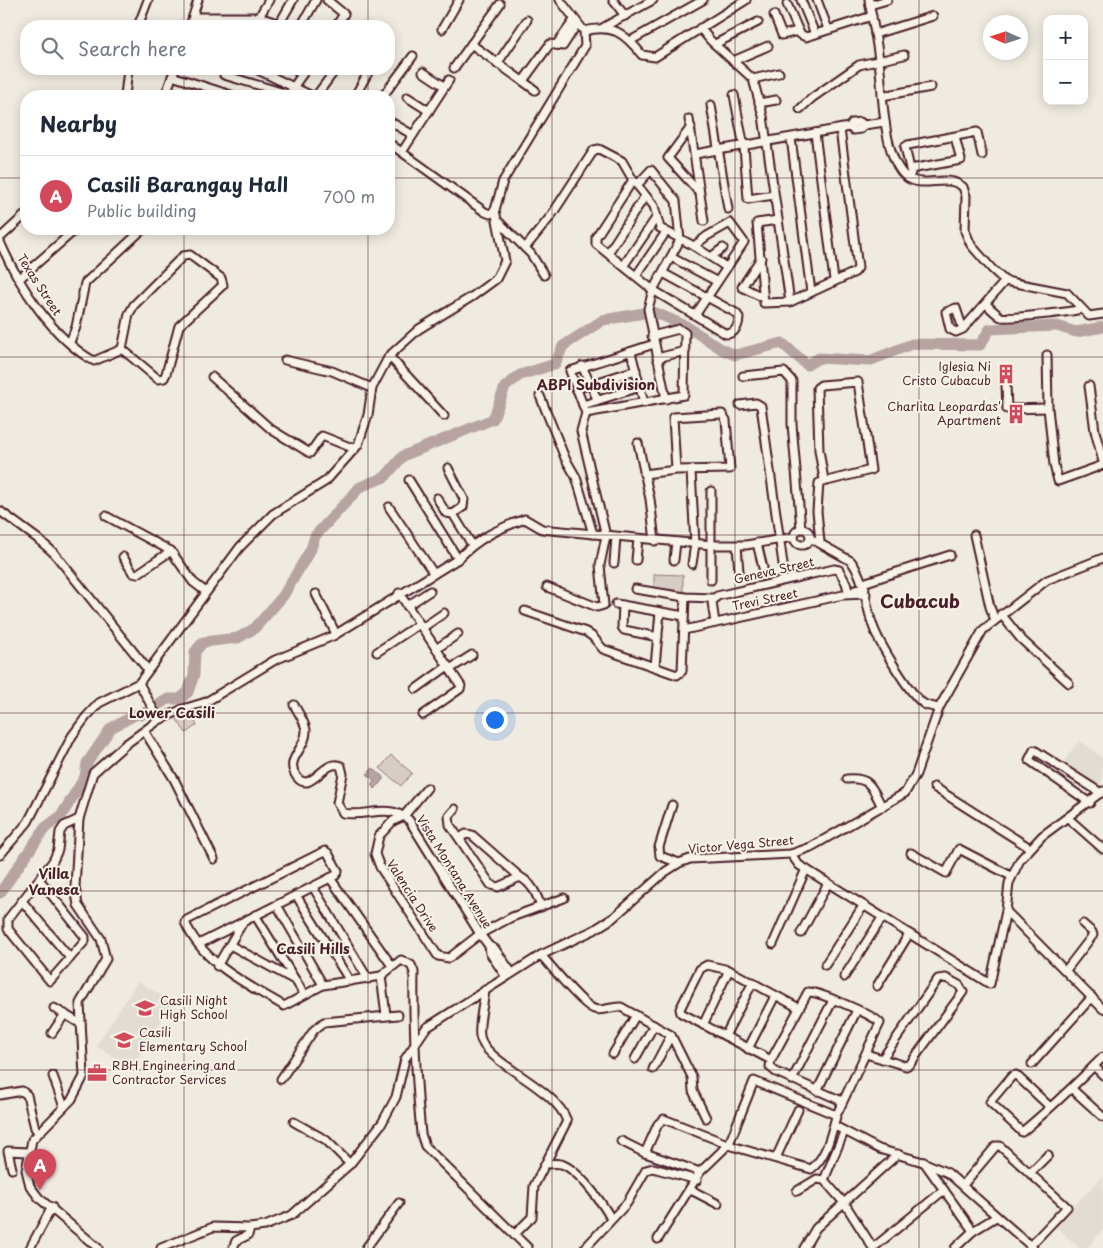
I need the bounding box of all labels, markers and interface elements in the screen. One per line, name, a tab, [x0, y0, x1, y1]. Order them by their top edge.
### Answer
north arrow	[983, 15, 1028, 60]
map controls	[1043, 15, 1088, 105]
button: +	[1043, 15, 1088, 60]
search box	[20, 20, 395, 75]
icon: search	[38, 34, 66, 62]
text: Search here	[78, 34, 187, 62]
button: −	[1043, 60, 1088, 105]
text: Nearby	[40, 107, 117, 139]
text: Casili Barangay Hall	[87, 170, 288, 198]
text: A	[50, 184, 62, 208]
text: 700 m	[323, 184, 375, 208]
text: Public building	[87, 198, 197, 222]
street label: Texas Street	[13, 250, 67, 319]
place label: Iglesia Ni Cristo Cubacub	[902, 357, 991, 389]
building icon: Iglesia Ni Cristo Cubacub	[995, 363, 1017, 385]
district label: ABPI Subdivision	[537, 374, 655, 395]
place label: Charlita Leopardas' Apartment	[887, 397, 1001, 429]
building icon: Charlita Leopardas' Apartment	[1005, 403, 1027, 425]
street label: Geneva Street	[732, 552, 816, 588]
street label: Trevi Street	[730, 583, 799, 615]
district label: Cubacub	[880, 587, 960, 614]
district label: Lower Casili	[129, 702, 215, 723]
your location	[482, 707, 508, 733]
street label: Vista Montana Avenue	[413, 811, 497, 932]
street label: Victor Vega Street	[687, 830, 795, 858]
street label: Valencia Drive	[383, 856, 443, 936]
district label: Villa Vanesa	[28, 863, 80, 900]
district label: Casili Hills	[276, 938, 350, 959]
place label: Casili Night High School	[160, 991, 228, 1023]
school or university icon: Casili Night High School	[134, 997, 156, 1019]
place label: Casili Elementary School	[139, 1023, 247, 1055]
school or university icon: Casili Elementary School	[113, 1029, 135, 1051]
place label: RBH Engineering and Contractor Services	[112, 1056, 236, 1088]
office icon: RBH Engineering and Contractor Services	[86, 1062, 108, 1084]
pin: A	[24, 1149, 56, 1190]

